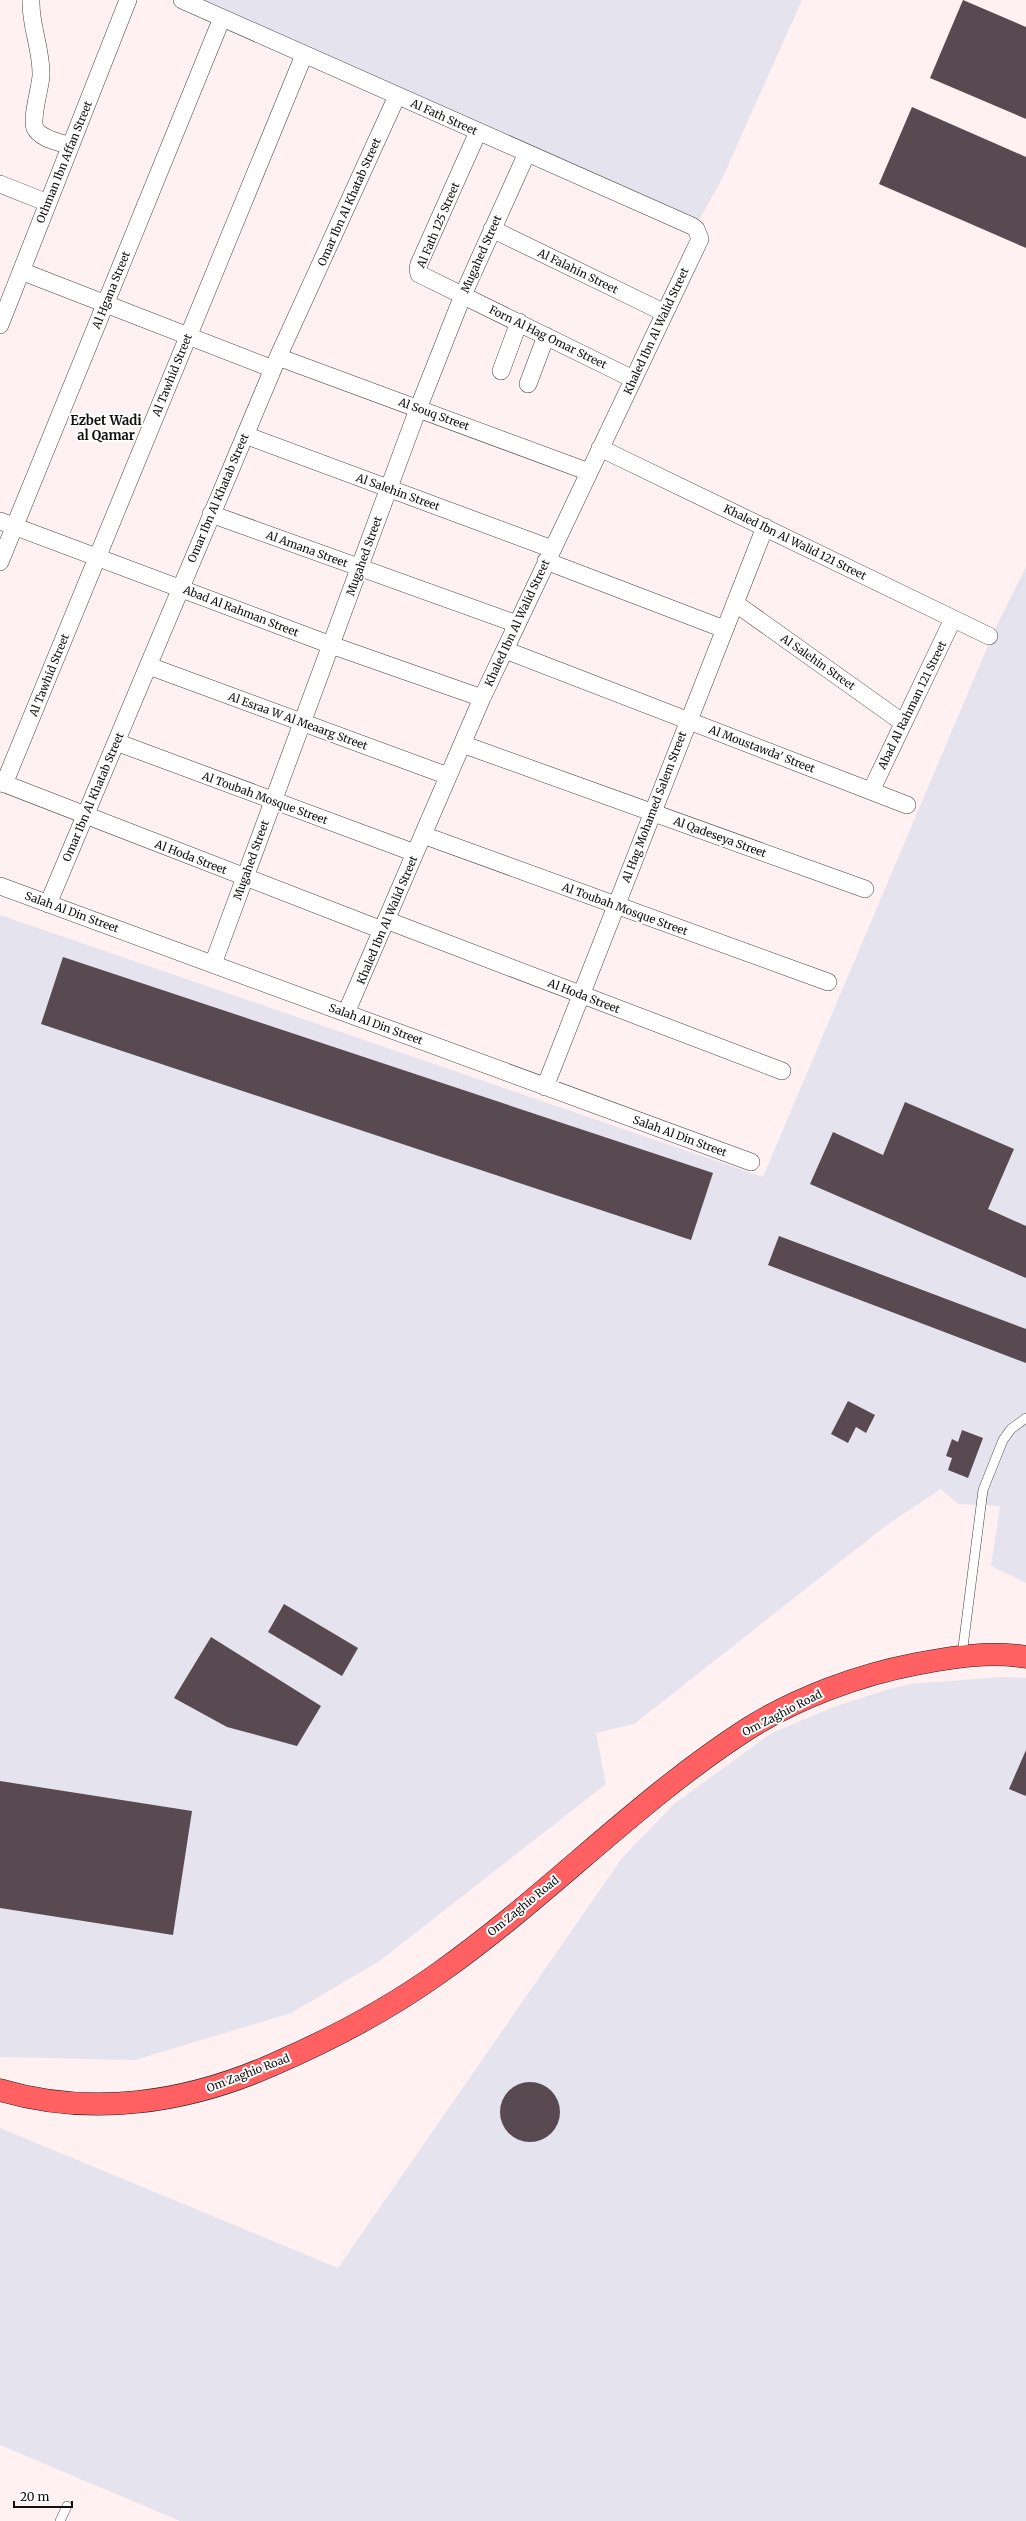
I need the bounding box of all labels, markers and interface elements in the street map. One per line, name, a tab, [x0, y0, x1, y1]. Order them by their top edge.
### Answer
street label: Al Fath Street	[408, 96, 480, 138]
street label: Othman Ibn Affan Street	[33, 98, 95, 225]
street label: Omar Ibn Al Khatab Street	[314, 135, 384, 268]
street label: Al Fath 125 Street	[413, 179, 463, 271]
street label: Mugahed Street	[458, 212, 505, 295]
street label: Al Falahin Street	[535, 245, 621, 297]
street label: Al Hgana Street	[89, 249, 133, 332]
street label: Khaled Ibn Al Walid Street	[620, 265, 692, 397]
street label: Forn Al Hag Omar Street	[487, 302, 610, 372]
street label: Al Tawhid Street	[149, 331, 195, 419]
street label: Al Souq Street	[396, 394, 472, 434]
district label: Ezbet Wadi al Qamar	[70, 412, 142, 444]
street label: Omar Ibn Al Khatab Street	[184, 431, 252, 565]
street label: Al Salehin Street	[353, 470, 442, 514]
street label: Khaled Ibn Al Walid 121 Street	[721, 501, 869, 583]
street label: Mugahed Street	[343, 514, 385, 598]
street label: Al Amana Street	[263, 527, 350, 570]
street label: Khaled Ibn Al Walid Street	[481, 557, 553, 689]
street label: Abad Al Rahman Street	[180, 582, 301, 640]
street label: Al Salehin Street	[777, 630, 859, 693]
street label: Al Tawhid Street	[26, 631, 72, 719]
street label: Abad Al Rahman 121 Street	[874, 638, 950, 772]
street label: Al Esraa W Al Meaarg Street	[226, 689, 370, 753]
street label: Al Moustawda' Street	[706, 722, 818, 776]
street label: Al Hag Mohamed Salem Street	[618, 729, 690, 886]
street label: Omar Ibn Al Khatab Street	[59, 730, 127, 864]
street label: Al Toubah Mosque Street	[199, 768, 330, 827]
street label: Al Qadeseya Street	[671, 813, 769, 861]
street label: Mugahed Street	[230, 818, 272, 902]
street label: Al Hoda Street	[152, 836, 230, 877]
street label: Khaled Ibn Al Walid Street	[354, 853, 421, 986]
street label: Al Toubah Mosque Street	[559, 879, 690, 938]
street label: Salah Al Din Street	[23, 888, 122, 936]
street label: Al Hoda Street	[545, 975, 623, 1016]
street label: Salah Al Din Street	[327, 1000, 426, 1048]
street label: Salah Al Din Street	[631, 1112, 730, 1160]
street label: Om Zaghio Road	[740, 1687, 825, 1739]
street label: Om Zaghio Road	[485, 1873, 562, 1939]
street label: Om Zaghio Road	[205, 2051, 292, 2095]
scale bar	[14, 2483, 72, 2509]
text: 20 m	[20, 2489, 49, 2504]

